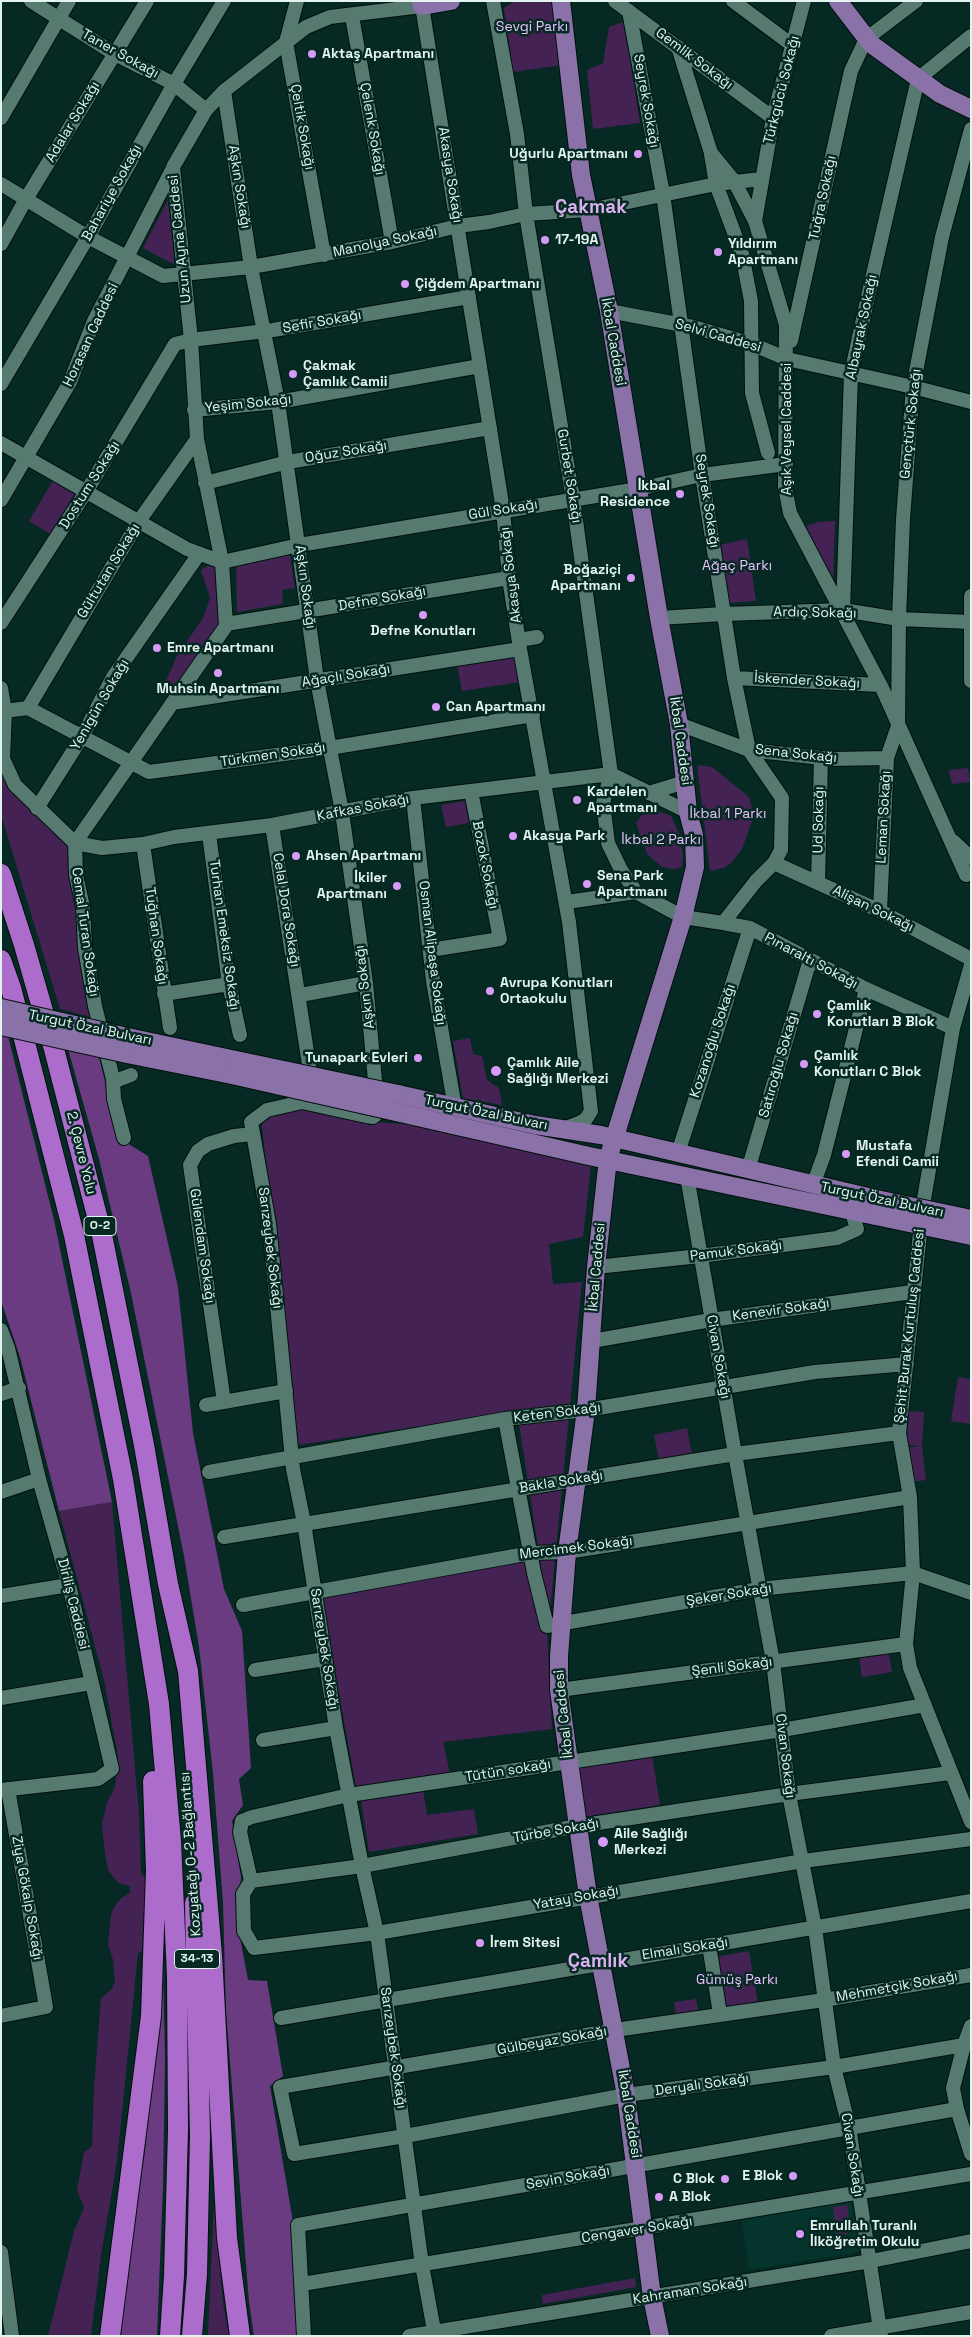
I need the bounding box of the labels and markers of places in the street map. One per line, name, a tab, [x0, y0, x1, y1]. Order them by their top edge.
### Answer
place label: Aktaş Apartmanı	[322, 46, 434, 62]
marker: Aktaş Apartmanı	[306, 48, 318, 60]
place label: Uğurlu Apartmanı	[509, 146, 628, 162]
marker: Uğurlu Apartmanı	[632, 148, 644, 160]
place label: 17-19A	[555, 232, 598, 248]
marker: 17-19A	[539, 234, 551, 246]
place label: Yıldırım Apartmanı	[728, 236, 798, 268]
marker: Yıldırım Apartmanı	[712, 246, 724, 258]
place label: Çiğdem Apartmanı	[415, 276, 539, 292]
marker: Çiğdem Apartmanı	[399, 278, 411, 290]
place label: Çakmak Çamlık Camii	[303, 358, 387, 391]
marker: Çakmak Çamlık Camii	[287, 368, 299, 380]
place label: İkbal Residence	[600, 478, 670, 511]
marker: İkbal Residence	[674, 488, 686, 500]
place label: Boğaziçi Apartmanı	[551, 562, 621, 594]
marker: Boğaziçi Apartmanı	[625, 572, 637, 584]
marker: Defne Konutları	[417, 609, 429, 621]
place label: Defne Konutları	[370, 623, 476, 639]
place label: Emre Apartmanı	[167, 640, 274, 656]
marker: Emre Apartmanı	[151, 642, 163, 654]
marker: Muhsin Apartmanı	[212, 667, 224, 679]
place label: Muhsin Apartmanı	[156, 681, 280, 697]
place label: Can Apartmanı	[446, 699, 546, 715]
marker: Can Apartmanı	[430, 701, 442, 713]
place label: Kardelen Apartmanı	[587, 784, 657, 816]
marker: Kardelen Apartmanı	[571, 794, 583, 806]
place label: Akasya Park	[523, 828, 605, 844]
marker: Akasya Park	[507, 830, 519, 842]
place label: Ahsen Apartmanı	[306, 848, 421, 864]
marker: Ahsen Apartmanı	[290, 850, 302, 862]
place label: Sena Park Apartmanı	[597, 868, 667, 900]
place label: İkiler Apartmanı	[317, 870, 387, 902]
marker: Sena Park Apartmanı	[581, 878, 593, 890]
marker: İkiler Apartmanı	[391, 880, 403, 892]
place label: Avrupa Konutları Ortaokulu	[500, 975, 613, 1008]
marker: Avrupa Konutları Ortaokulu	[484, 985, 496, 997]
place label: Çamlık Konutları B Blok	[827, 998, 935, 1030]
marker: Çamlık Konutları B Blok	[811, 1008, 823, 1020]
place label: Çamlık Konutları C Blok	[814, 1048, 921, 1080]
place label: Tunapark Evleri	[305, 1050, 408, 1066]
marker: Tunapark Evleri	[412, 1052, 424, 1064]
place label: Çamlık Aile Sağlığı Merkezi	[507, 1055, 608, 1088]
marker: Çamlık Konutları C Blok	[798, 1058, 810, 1070]
marker: Çamlık Aile Sağlığı Merkezi	[489, 1064, 503, 1078]
place label: Mustafa Efendi Camii	[856, 1138, 939, 1170]
marker: Mustafa Efendi Camii	[840, 1148, 852, 1160]
place label: Aile Sağlığı Merkezi	[614, 1826, 687, 1858]
marker: Aile Sağlığı Merkezi	[596, 1835, 610, 1849]
place label: İrem Sitesi	[490, 1935, 560, 1951]
marker: İrem Sitesi	[474, 1937, 486, 1949]
place label: E Blok	[742, 2168, 783, 2184]
marker: E Blok	[787, 2170, 799, 2182]
place label: C Blok	[673, 2171, 715, 2187]
marker: C Blok	[719, 2173, 731, 2185]
place label: A Blok	[669, 2189, 711, 2205]
marker: A Blok	[653, 2191, 665, 2203]
place label: Emrullah Turanlı İlköğretim Okulu	[810, 2218, 919, 2250]
marker: Emrullah Turanlı İlköğretim Okulu	[794, 2228, 806, 2240]

